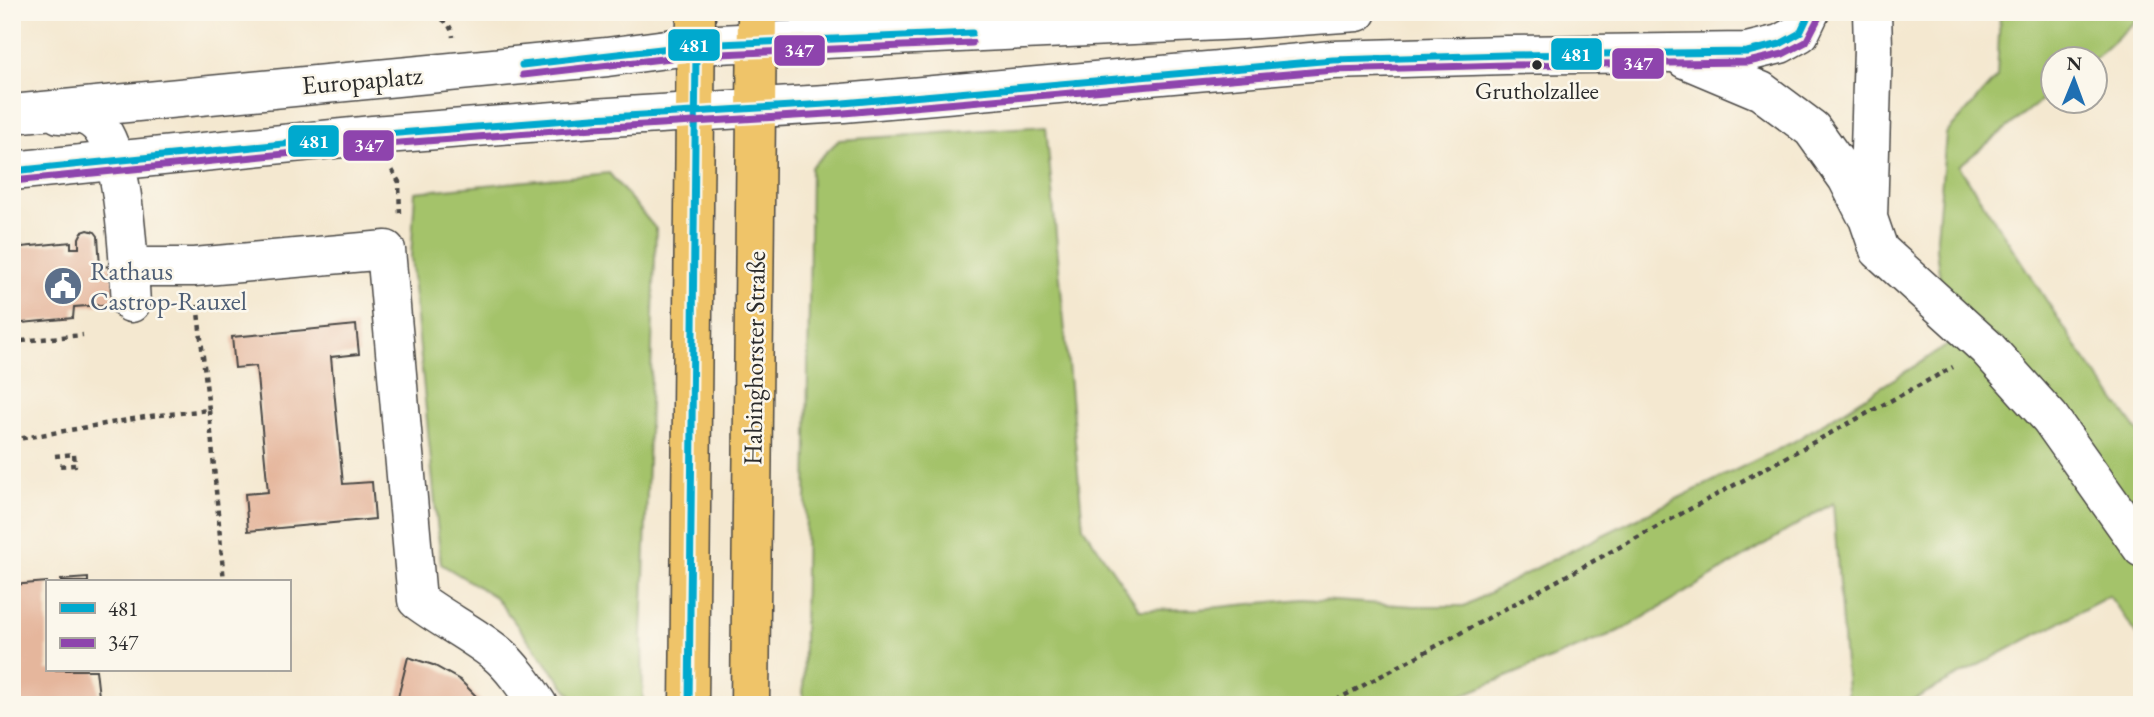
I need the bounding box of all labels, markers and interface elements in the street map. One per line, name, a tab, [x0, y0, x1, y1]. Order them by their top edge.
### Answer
line badge: 481	[667, 28, 721, 62]
text: 481	[679, 33, 709, 58]
line badge: 347	[773, 34, 826, 67]
line badge: 481	[1550, 37, 1603, 71]
text: 347	[784, 38, 815, 63]
text: 481	[1561, 42, 1591, 67]
north arrow	[2038, 46, 2108, 116]
line badge: 347	[1611, 47, 1665, 80]
text: 347	[1623, 51, 1654, 76]
text: N	[2066, 51, 2083, 76]
street label: Europaplatz	[300, 58, 424, 102]
marker: Grutholzallee	[1530, 58, 1544, 72]
place label: Grutholzallee	[1475, 75, 1599, 106]
line badge: 481	[287, 124, 340, 158]
text: 481	[299, 129, 329, 154]
line badge: 347	[342, 129, 395, 162]
text: 347	[354, 133, 385, 158]
street label: Habinghorster Straße	[735, 251, 773, 465]
place label: Rathaus Castrop-Rauxel	[90, 254, 247, 318]
public building icon: Rathaus Castrop-Rauxel	[42, 265, 84, 307]
legend	[46, 580, 290, 672]
text: 481	[108, 595, 138, 622]
text: 347	[108, 629, 139, 656]

